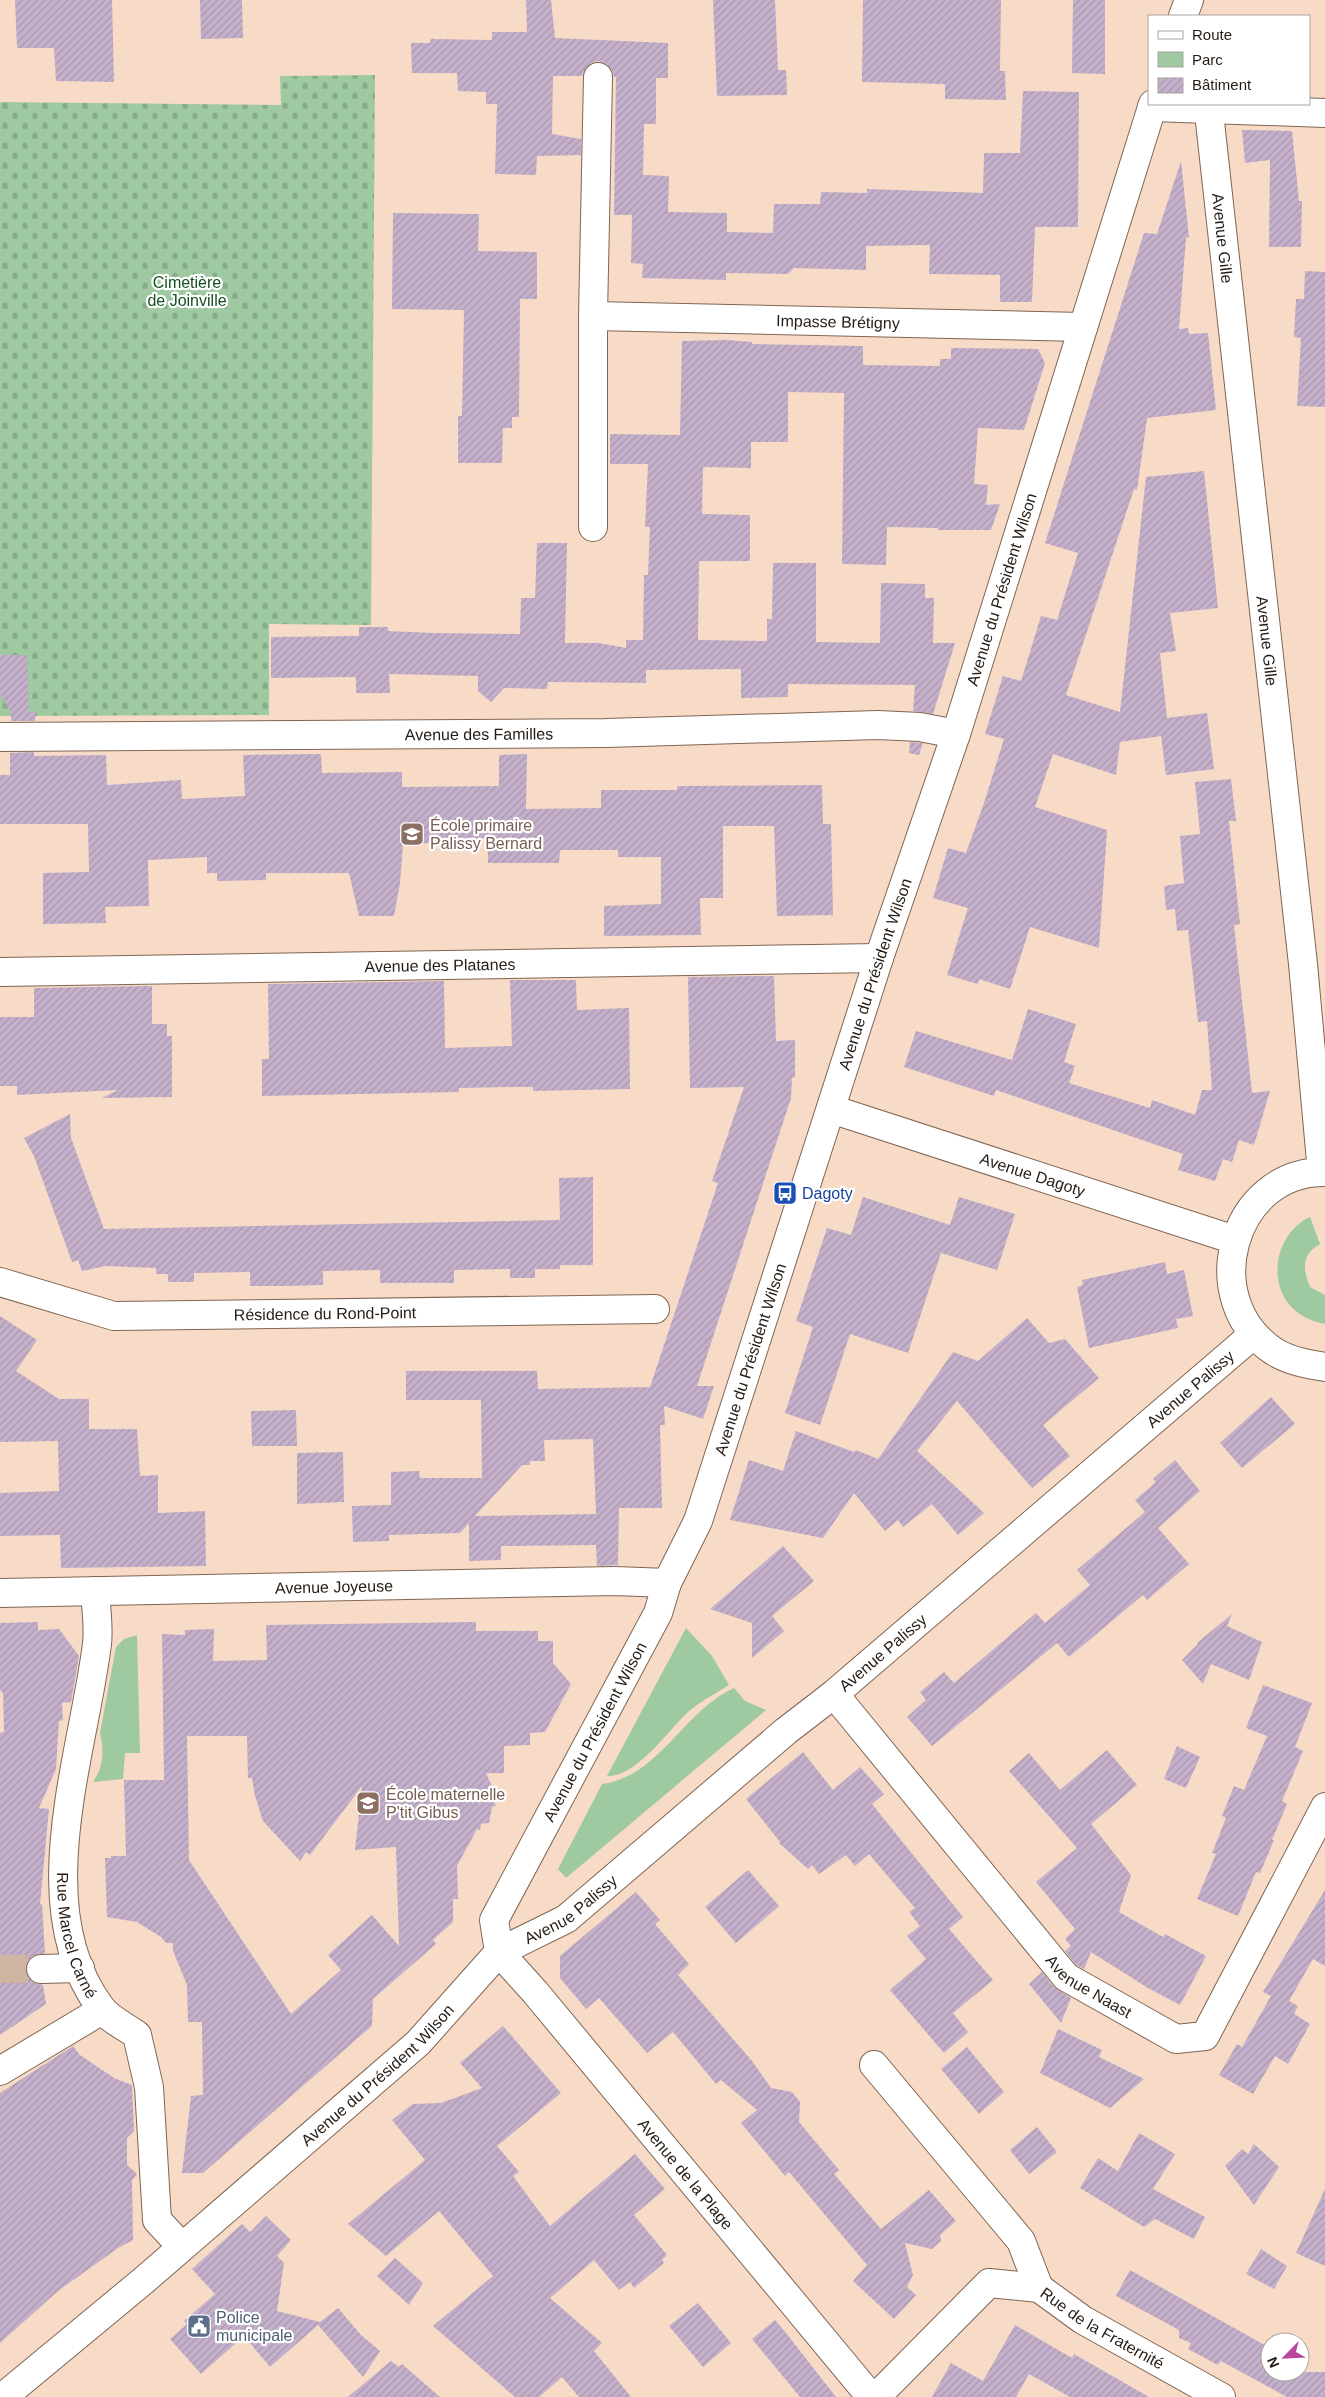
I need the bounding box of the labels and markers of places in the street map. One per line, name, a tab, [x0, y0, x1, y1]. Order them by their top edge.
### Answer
place label: École primaire Palissy Bernard	[430, 816, 542, 852]
school or university icon: École primaire Palissy Bernard	[399, 821, 425, 847]
bus stop icon: Dagoty	[772, 1180, 798, 1206]
place label: Dagoty	[802, 1185, 853, 1202]
place label: École maternelle P'tit Gibus	[386, 1785, 505, 1821]
school or university icon: École maternelle P'tit Gibus	[355, 1790, 381, 1816]
place label: Police municipale	[216, 2309, 293, 2344]
public building icon: Police municipale	[186, 2313, 212, 2339]

